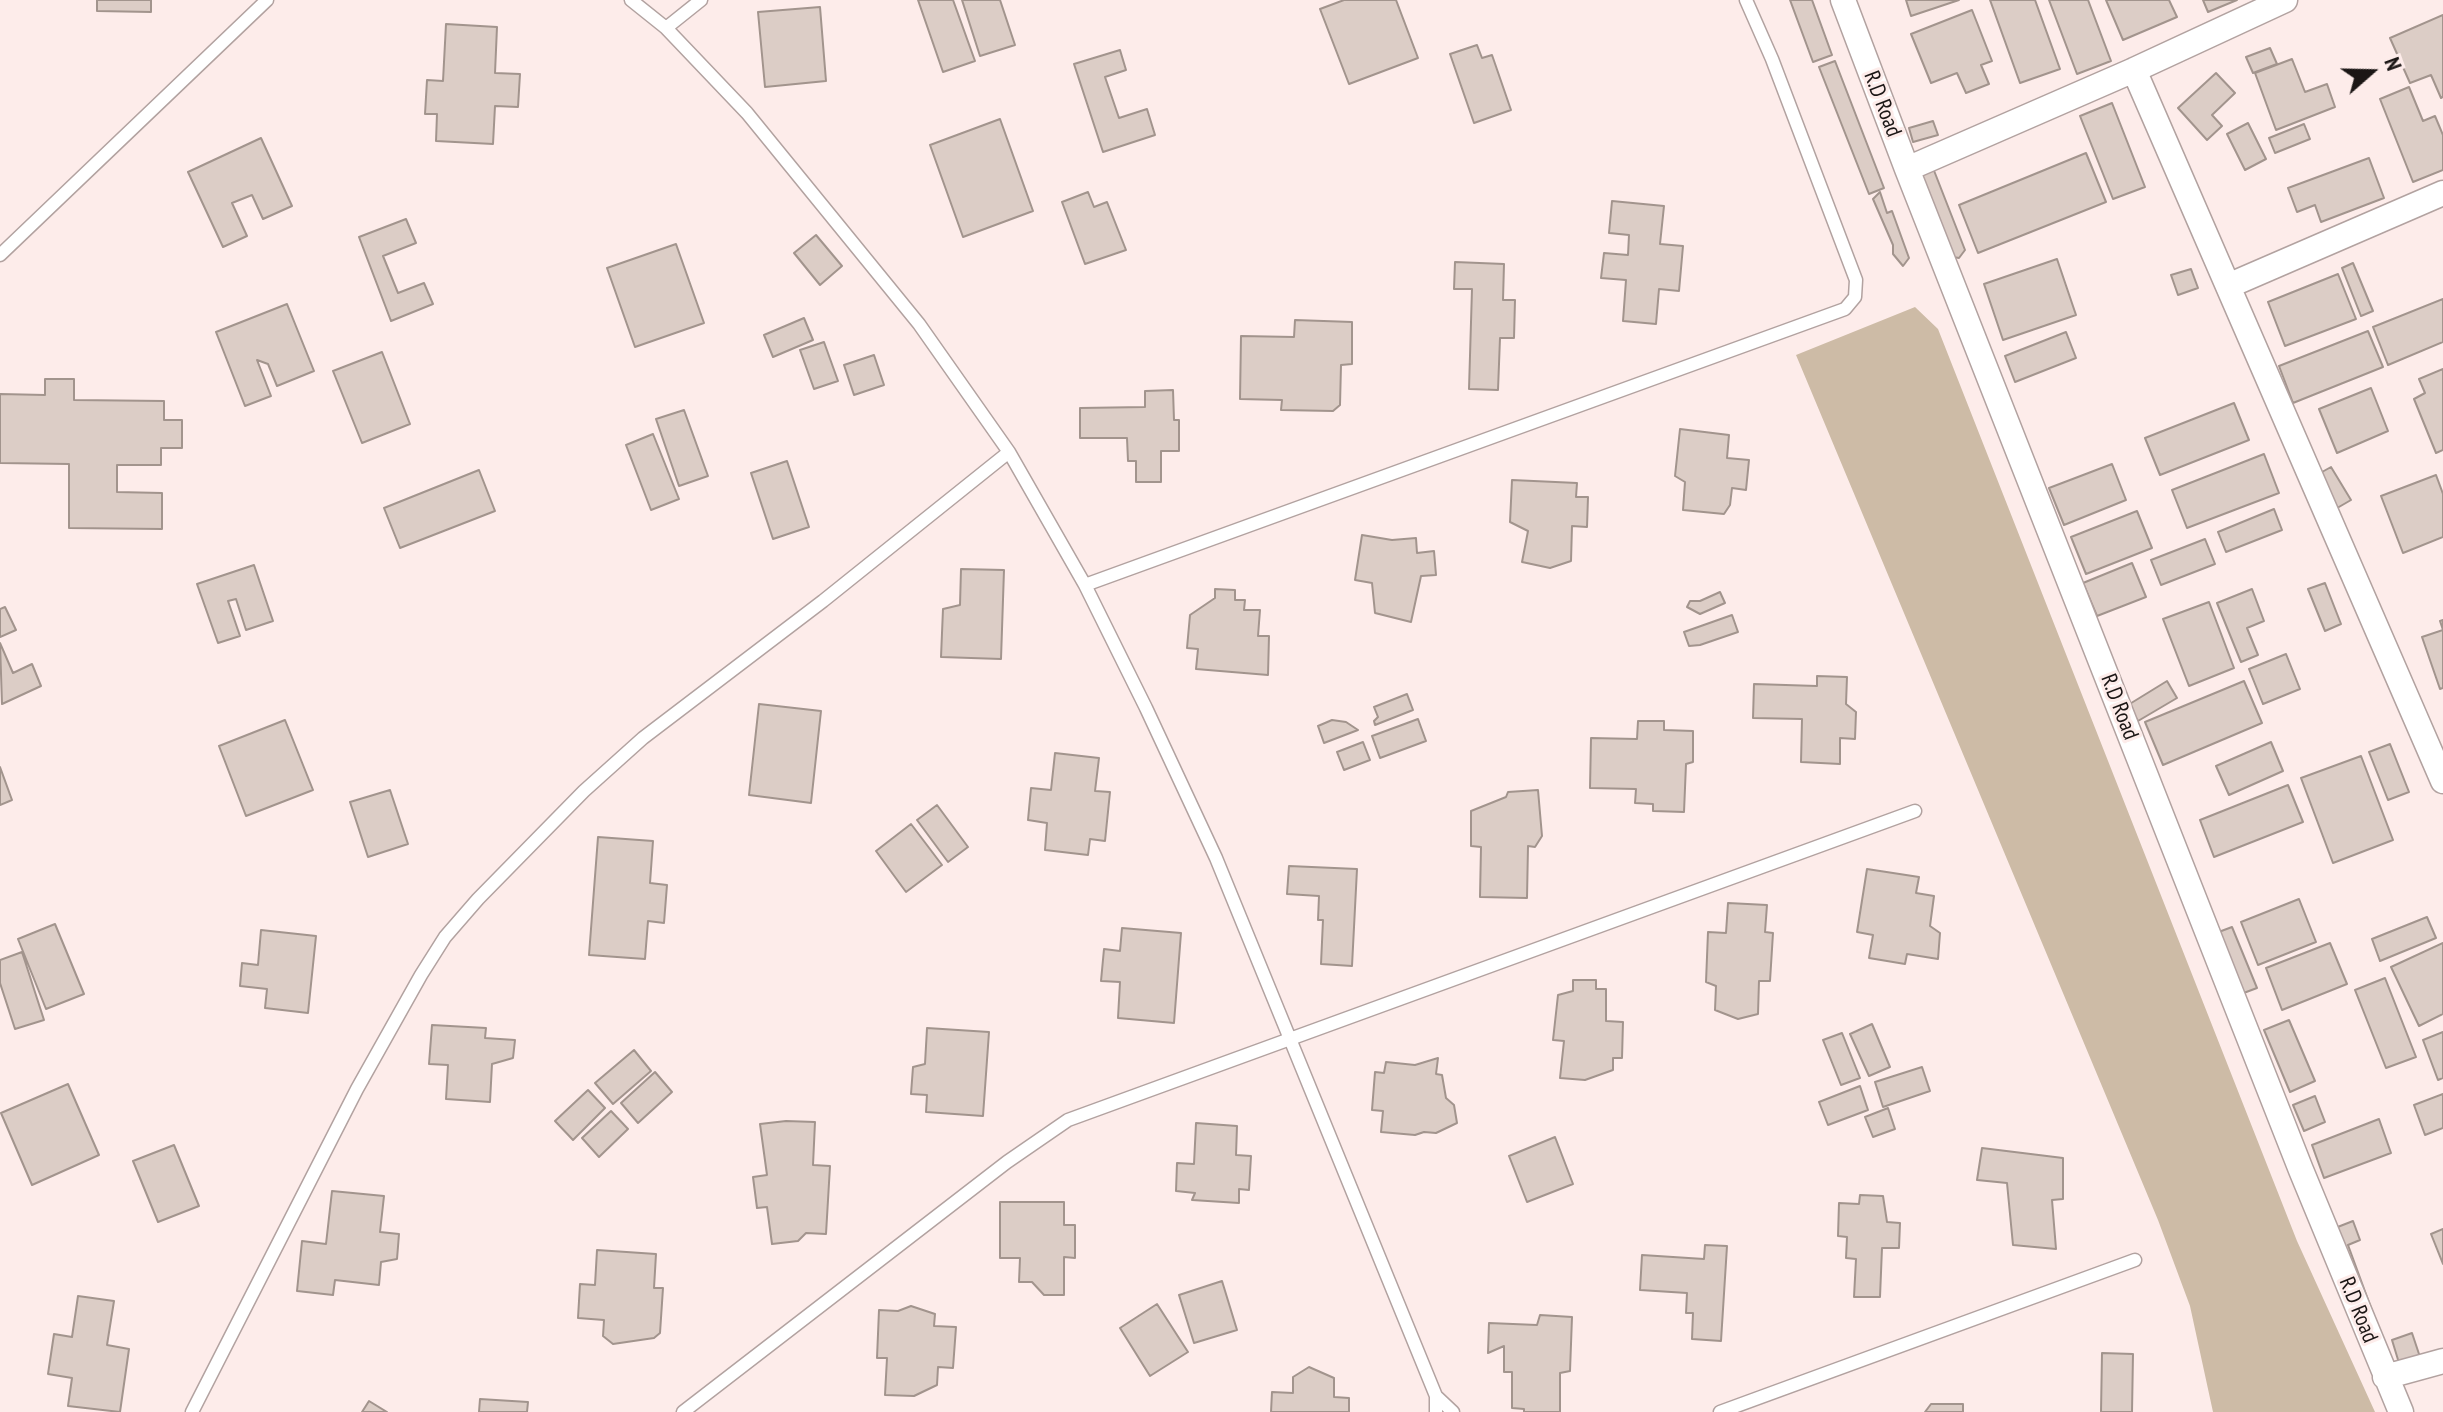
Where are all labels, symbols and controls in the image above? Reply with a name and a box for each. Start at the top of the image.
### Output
north arrow [2331,32,2411,112]
text: N [2378,53,2409,74]
street label: R.D Road [1857,67,1907,141]
street label: R.D Road [2094,670,2144,744]
street label: R.D Road [2333,1273,2383,1347]

